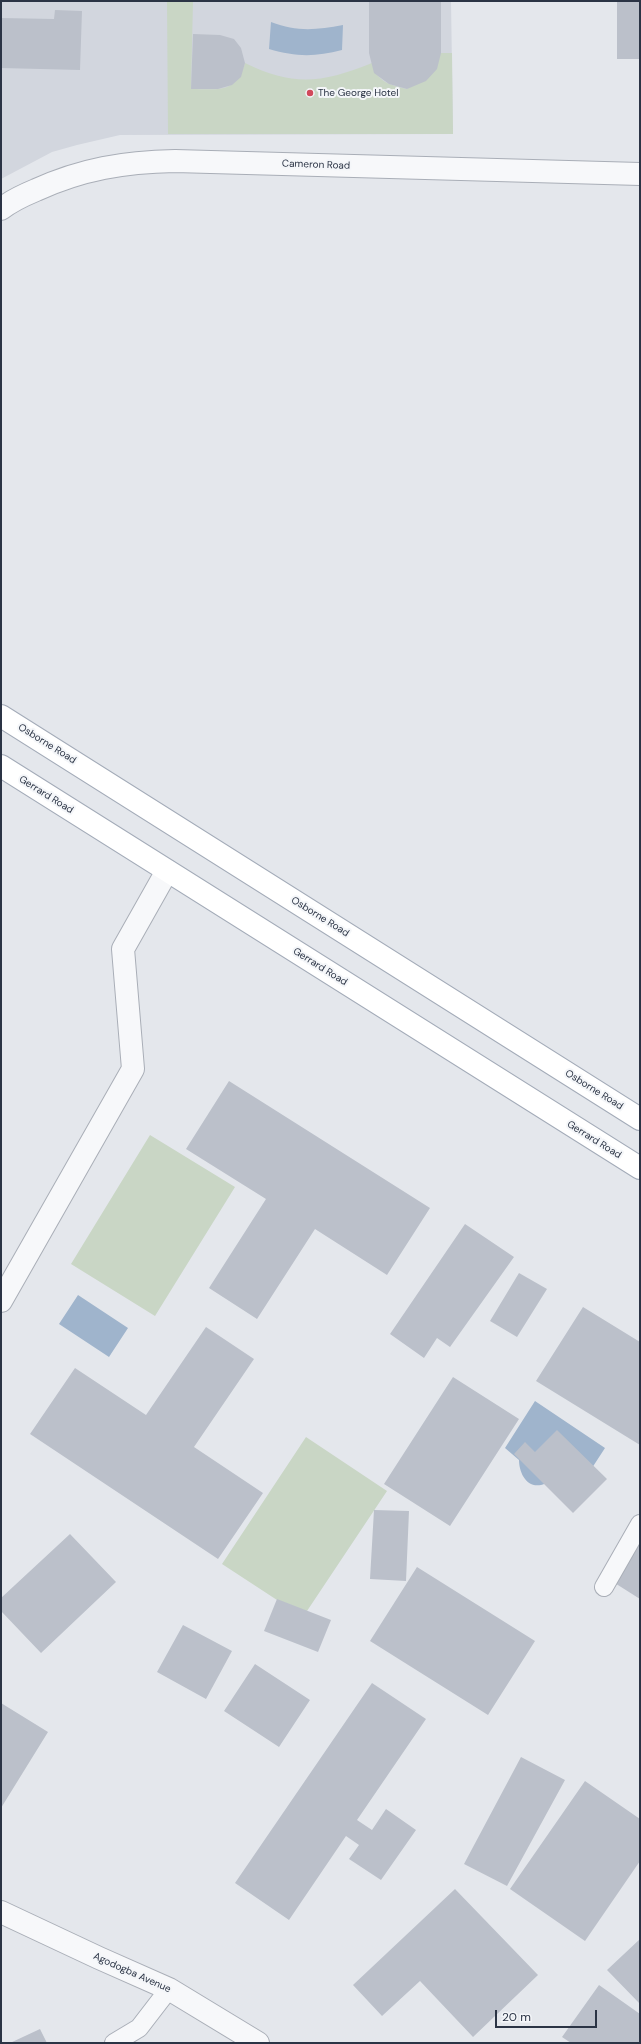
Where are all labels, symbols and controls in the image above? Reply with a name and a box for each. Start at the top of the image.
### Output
place label: The George Hotel [318,87,398,99]
marker: The George Hotel [305,88,315,98]
street label: Cameron Road [282,158,350,172]
street label: Osborne Road [16,721,78,767]
street label: Gerrard Road [17,774,75,816]
street label: Osborne Road [289,894,351,940]
street label: Gerrard Road [291,946,349,988]
street label: Osborne Road [563,1067,625,1113]
street label: Gerrard Road [565,1119,623,1161]
street label: Agodogba Avenue [91,1950,173,1996]
scale bar [497,2002,599,2028]
text: 20 m [502,2009,531,2025]

